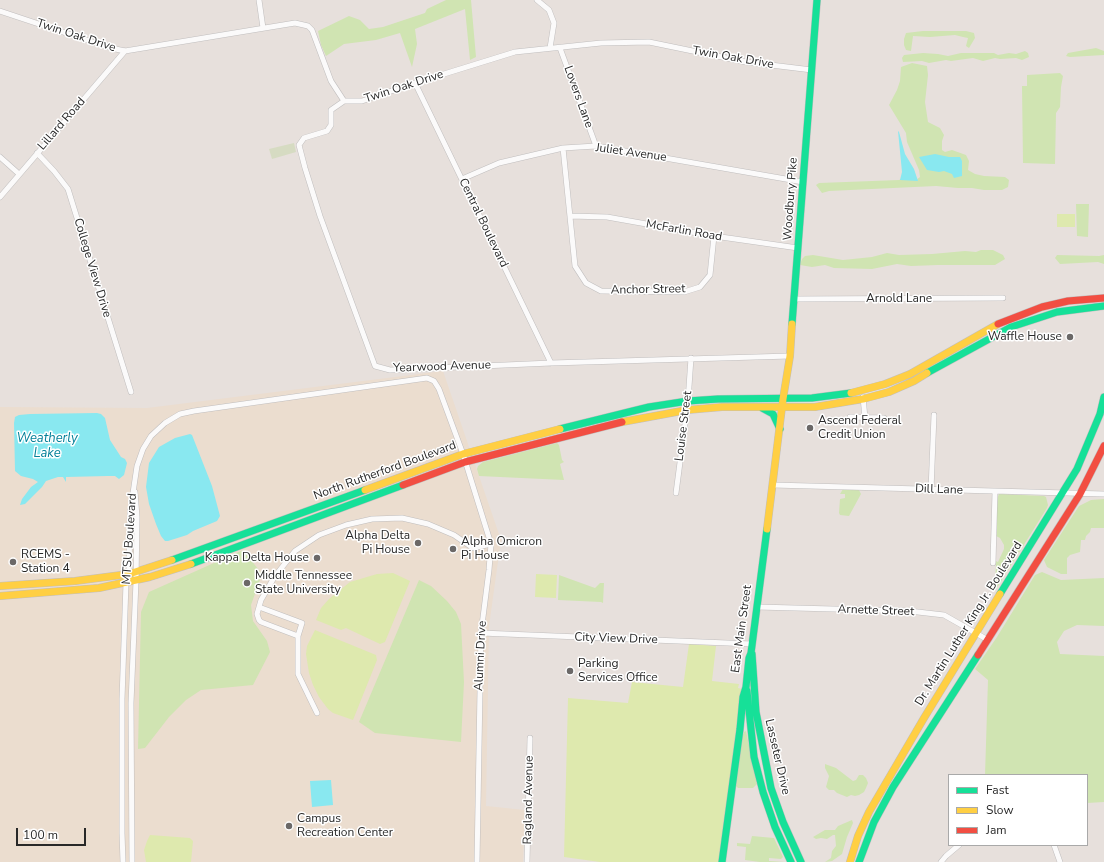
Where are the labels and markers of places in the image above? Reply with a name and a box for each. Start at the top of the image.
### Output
place label: Waffle House [988,330,1062,344]
marker: Waffle House [1065,332,1075,342]
place label: Ascend Federal Credit Union [818,414,901,442]
marker: Ascend Federal Credit Union [805,423,815,433]
place label: Alpha Delta Pi House [345,529,410,557]
place label: Alpha Omicron Pi House [461,535,542,563]
marker: Alpha Delta Pi House [413,538,423,548]
marker: Alpha Omicron Pi House [448,544,458,554]
place label: RCEMS - Station 4 [21,548,70,576]
place label: Kappa Delta House [205,551,309,565]
marker: Kappa Delta House [312,553,322,563]
marker: RCEMS - Station 4 [8,557,18,567]
place label: Middle Tennessee State University [255,569,352,597]
marker: Middle Tennessee State University [242,578,252,588]
place label: Parking Services Office [578,657,658,685]
marker: Parking Services Office [565,666,575,676]
place label: Campus Recreation Center [297,812,393,840]
marker: Campus Recreation Center [284,821,294,831]

